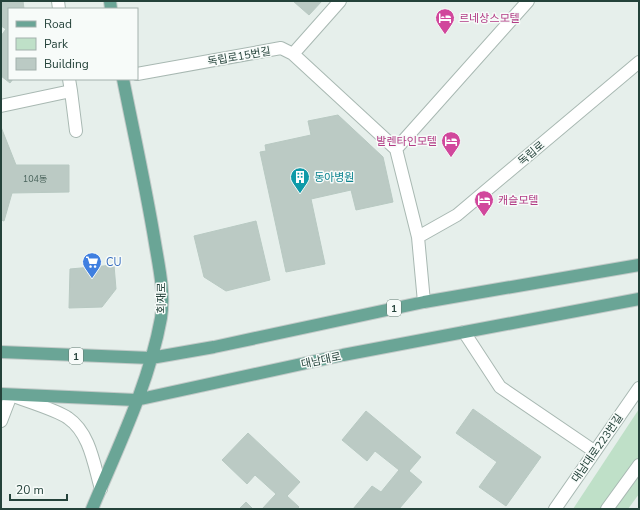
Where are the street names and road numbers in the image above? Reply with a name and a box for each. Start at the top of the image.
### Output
street label: 독립로15번길 [206,44,272,69]
street label: 독립로 [515,138,548,169]
street label: 회재로 [154,283,169,313]
road number: 1 [387,300,401,316]
road number: 1 [69,348,83,364]
street label: 대남대로 [300,349,342,372]
street label: 대남대로223번길 [568,411,627,486]

